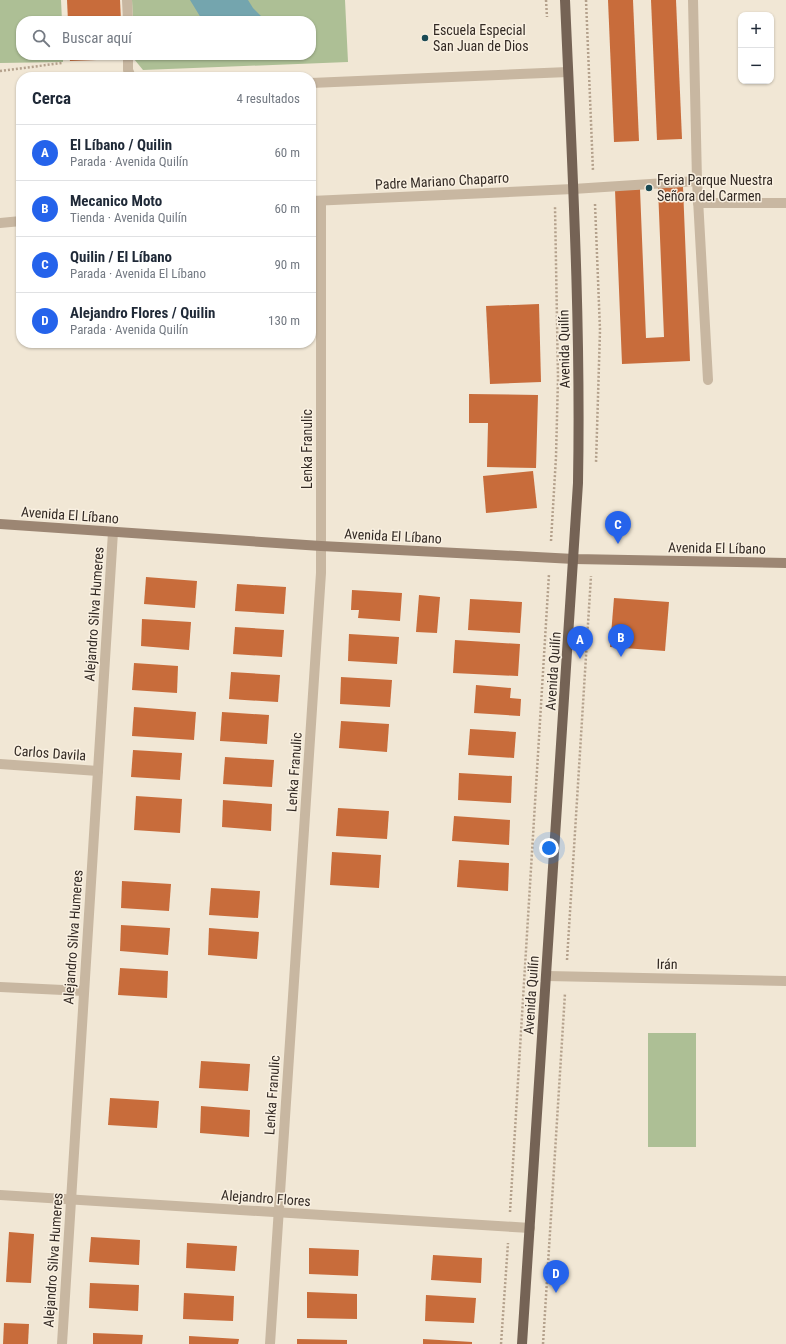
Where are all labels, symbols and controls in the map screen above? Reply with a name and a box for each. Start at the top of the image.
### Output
map controls [738,12,774,84]
button: + [738,12,774,48]
search box [16,16,316,60]
place label: Escuela Especial San Juan de Dios [433,22,529,54]
icon: search [30,27,52,49]
text: Buscar aquí [62,29,132,47]
marker: Escuela Especial San Juan de Dios [420,33,430,43]
button: − [738,48,774,84]
text: Cerca [32,88,71,108]
text: 4 resultados [236,91,300,106]
text: El Líbano / Quilin [70,136,172,154]
text: A [41,145,49,160]
text: 60 m [274,145,300,160]
text: Parada · Avenida Quilín [70,154,188,169]
street label: Padre Mariano Chaparro [375,169,509,193]
place label: Feria Parque Nuestra Señora del Carmen [657,172,773,204]
marker: Feria Parque Nuestra Señora del Carmen [644,183,654,193]
text: Mecanico Moto [70,192,162,210]
text: B [41,201,49,216]
text: 60 m [274,201,300,216]
text: Tienda · Avenida Quilín [70,210,187,225]
text: Quilin / El Líbano [70,248,172,266]
text: C [41,257,49,272]
text: 90 m [274,257,300,272]
text: Parada · Avenida El Líbano [70,266,206,281]
text: Alejandro Flores / Quilin [70,304,215,322]
street label: Avenida Quilín [555,309,573,389]
text: D [41,313,49,328]
text: 130 m [268,313,300,328]
text: Parada · Avenida Quilín [70,322,188,337]
street label: Lenka Franulic [299,409,315,489]
street label: Avenida El Líbano [21,504,119,526]
pin: C [605,511,631,544]
street label: Avenida El Líbano [344,525,442,547]
street label: Avenida El Líbano [668,539,766,557]
street label: Alejandro Silva Humeres [81,546,107,682]
pin: B [608,624,634,657]
pin: A [567,626,593,659]
street label: Avenida Quilín [542,631,564,711]
street label: Lenka Franulic [283,732,305,812]
street label: Carlos Davila [13,742,87,764]
your location [539,838,559,858]
street label: Alejandro Silva Humeres [60,869,86,1005]
street label: Avenida Quilín [520,955,542,1035]
street label: Irán [656,956,678,972]
street label: Lenka Franulic [261,1055,283,1135]
street label: Alejandro Flores [221,1187,311,1209]
street label: Alejandro Silva Humeres [40,1192,66,1328]
pin: D [543,1260,569,1293]

